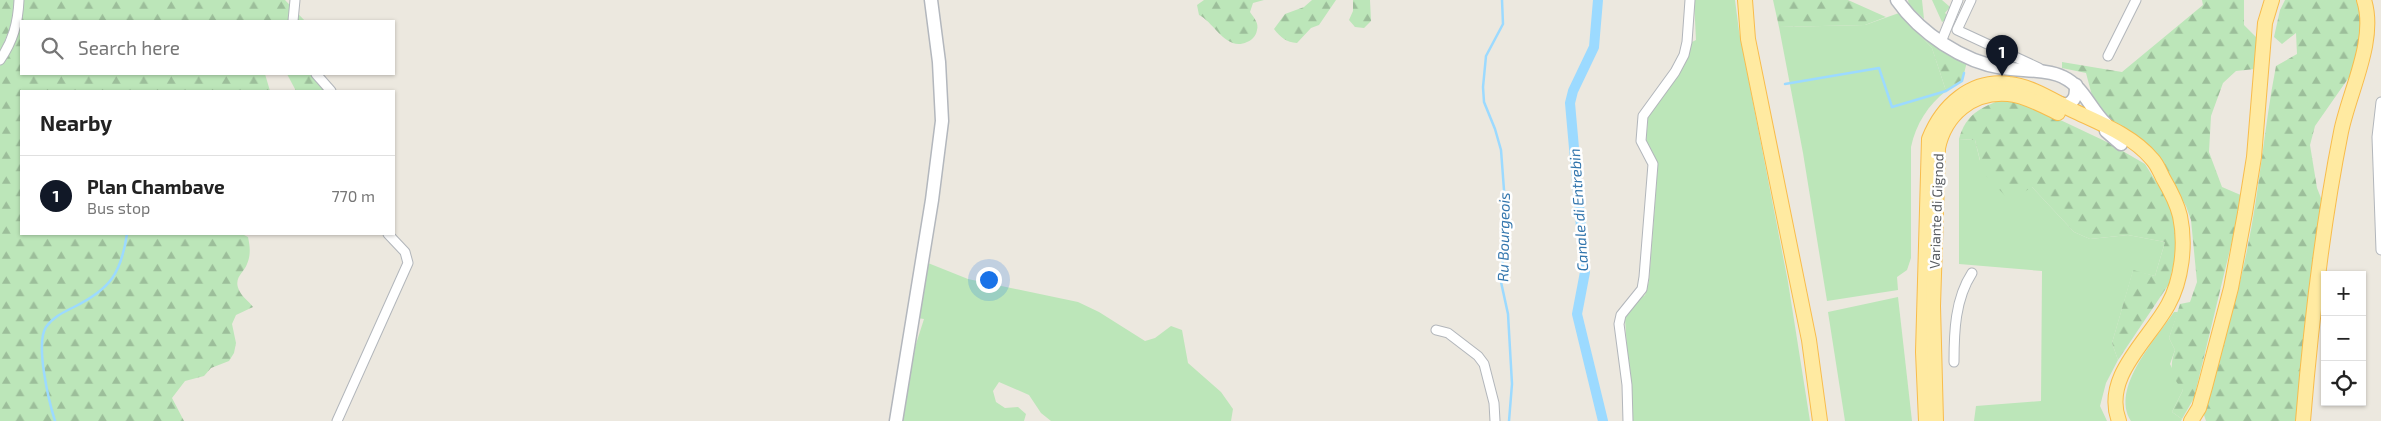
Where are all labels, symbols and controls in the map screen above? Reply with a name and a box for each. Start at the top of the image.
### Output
search box [20,20,395,75]
icon: search [38,34,66,62]
pin: 1 [1986,35,2018,76]
text: Search here [78,36,180,59]
text: Nearby [40,110,112,135]
water label: Canale di Entrebin [1565,148,1591,272]
street label: Variante di Gignod [1925,153,1947,269]
text: Plan Chambave [87,175,225,198]
text: 1 [53,186,59,205]
text: 770 m [331,186,375,205]
water label: Ru Bourgeois [1493,192,1513,282]
text: Bus stop [87,198,150,217]
your location [976,267,1002,293]
map controls [2321,271,2366,406]
button: + [2321,271,2366,316]
button: − [2321,316,2366,361]
button: locate [2321,361,2366,406]

